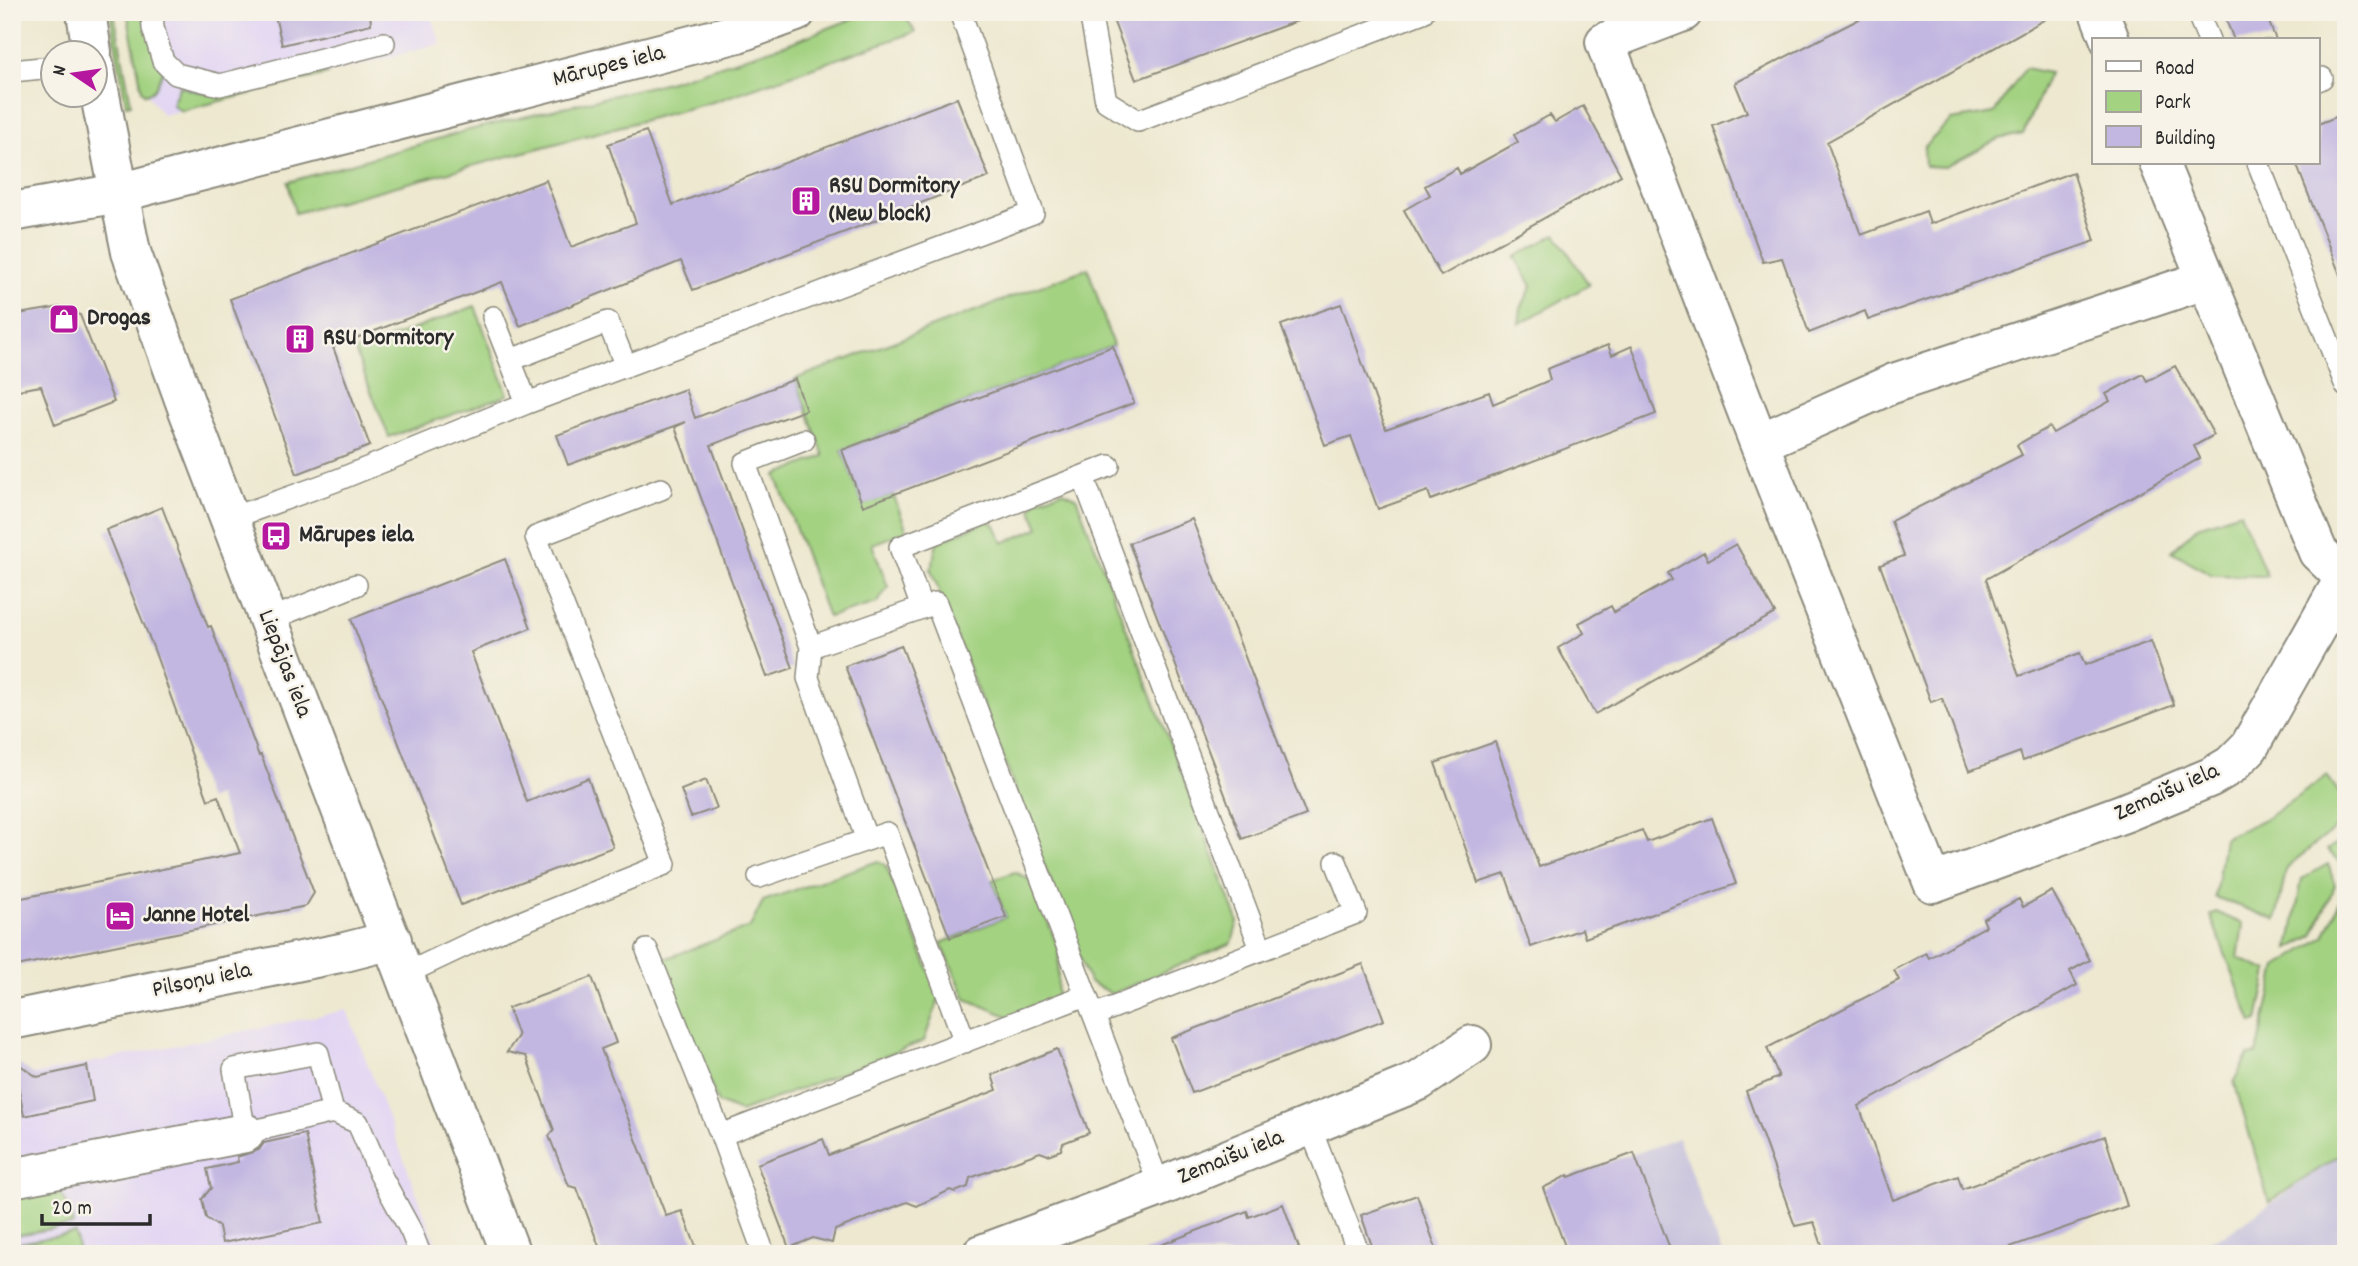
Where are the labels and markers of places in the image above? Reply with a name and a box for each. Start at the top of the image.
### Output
place label: RSU Dormitory (New block) [829,170,961,232]
building icon: RSU Dormitory (New block) [789,184,823,218]
shop icon: Drogas [47,302,81,336]
place label: Drogas [87,302,151,336]
building icon: RSU Dormitory [283,322,317,356]
place label: RSU Dormitory [323,322,455,356]
bus stop icon: Mārupes iela [259,519,293,553]
place label: Mārupes iela [299,519,414,553]
hotel icon: Janne Hotel [103,899,137,933]
place label: Janne Hotel [143,899,250,933]

